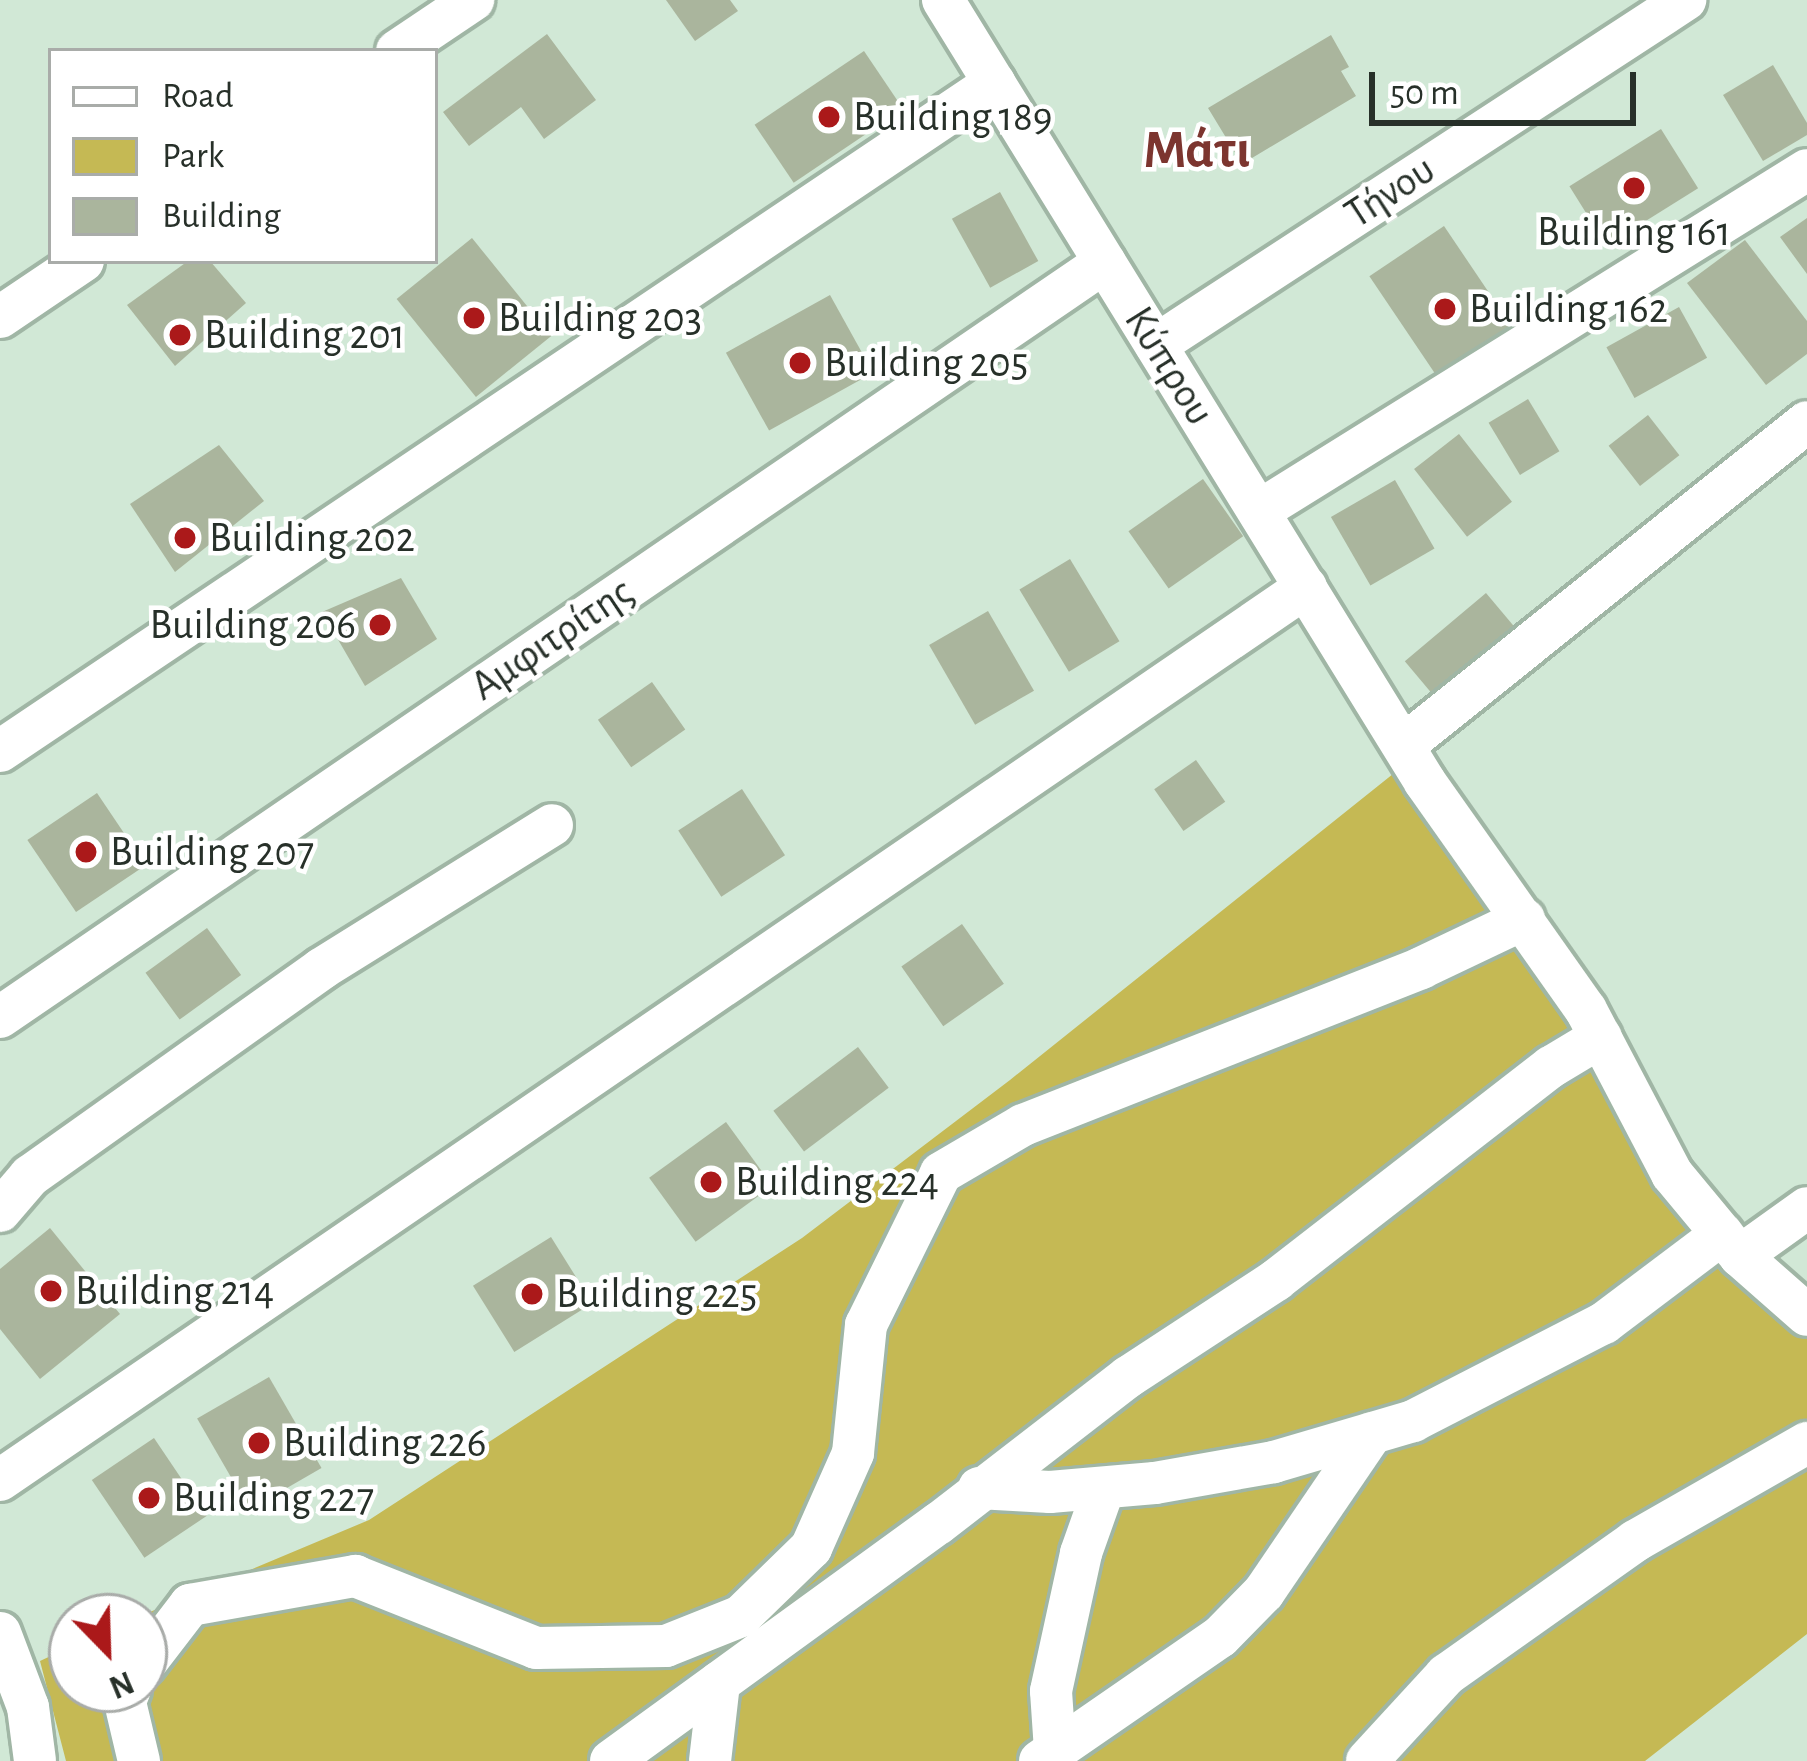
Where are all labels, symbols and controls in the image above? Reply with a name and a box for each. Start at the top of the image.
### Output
legend [48,48,438,264]
scale bar [1375,48,1642,122]
text: 50 m [1390,75,1459,111]
text: Road [162,78,234,114]
place label: Building 189 [853,92,1053,142]
marker: Building 189 [816,104,842,130]
district label: Μάτι [1143,119,1251,183]
text: Park [162,138,224,174]
street label: Τήνου [1336,145,1444,239]
marker: Building 161 [1621,175,1647,201]
text: Building [162,198,281,234]
place label: Building 161 [1537,207,1731,257]
place label: Building 162 [1469,284,1668,334]
place label: Building 203 [498,293,702,343]
marker: Building 162 [1432,296,1458,322]
street label: Κύπρου [1113,298,1225,434]
marker: Building 203 [461,305,487,331]
place label: Building 201 [204,310,405,360]
marker: Building 201 [167,322,193,348]
place label: Building 205 [824,338,1028,388]
marker: Building 205 [787,350,813,376]
place label: Building 202 [209,513,415,563]
marker: Building 202 [172,525,198,551]
street label: Αμφιτρίτης [461,567,643,711]
place label: Building 206 [149,600,356,650]
marker: Building 206 [367,612,393,638]
place label: Building 207 [110,827,314,877]
marker: Building 207 [73,839,99,865]
place label: Building 224 [735,1157,939,1207]
marker: Building 224 [698,1169,724,1195]
place label: Building 214 [75,1266,274,1316]
place label: Building 225 [556,1269,757,1319]
marker: Building 214 [38,1278,64,1304]
marker: Building 225 [519,1281,545,1307]
place label: Building 226 [283,1418,486,1468]
marker: Building 226 [246,1430,272,1456]
place label: Building 227 [173,1473,374,1523]
marker: Building 227 [136,1485,162,1511]
north arrow [48,1593,168,1713]
text: N [104,1664,138,1704]

